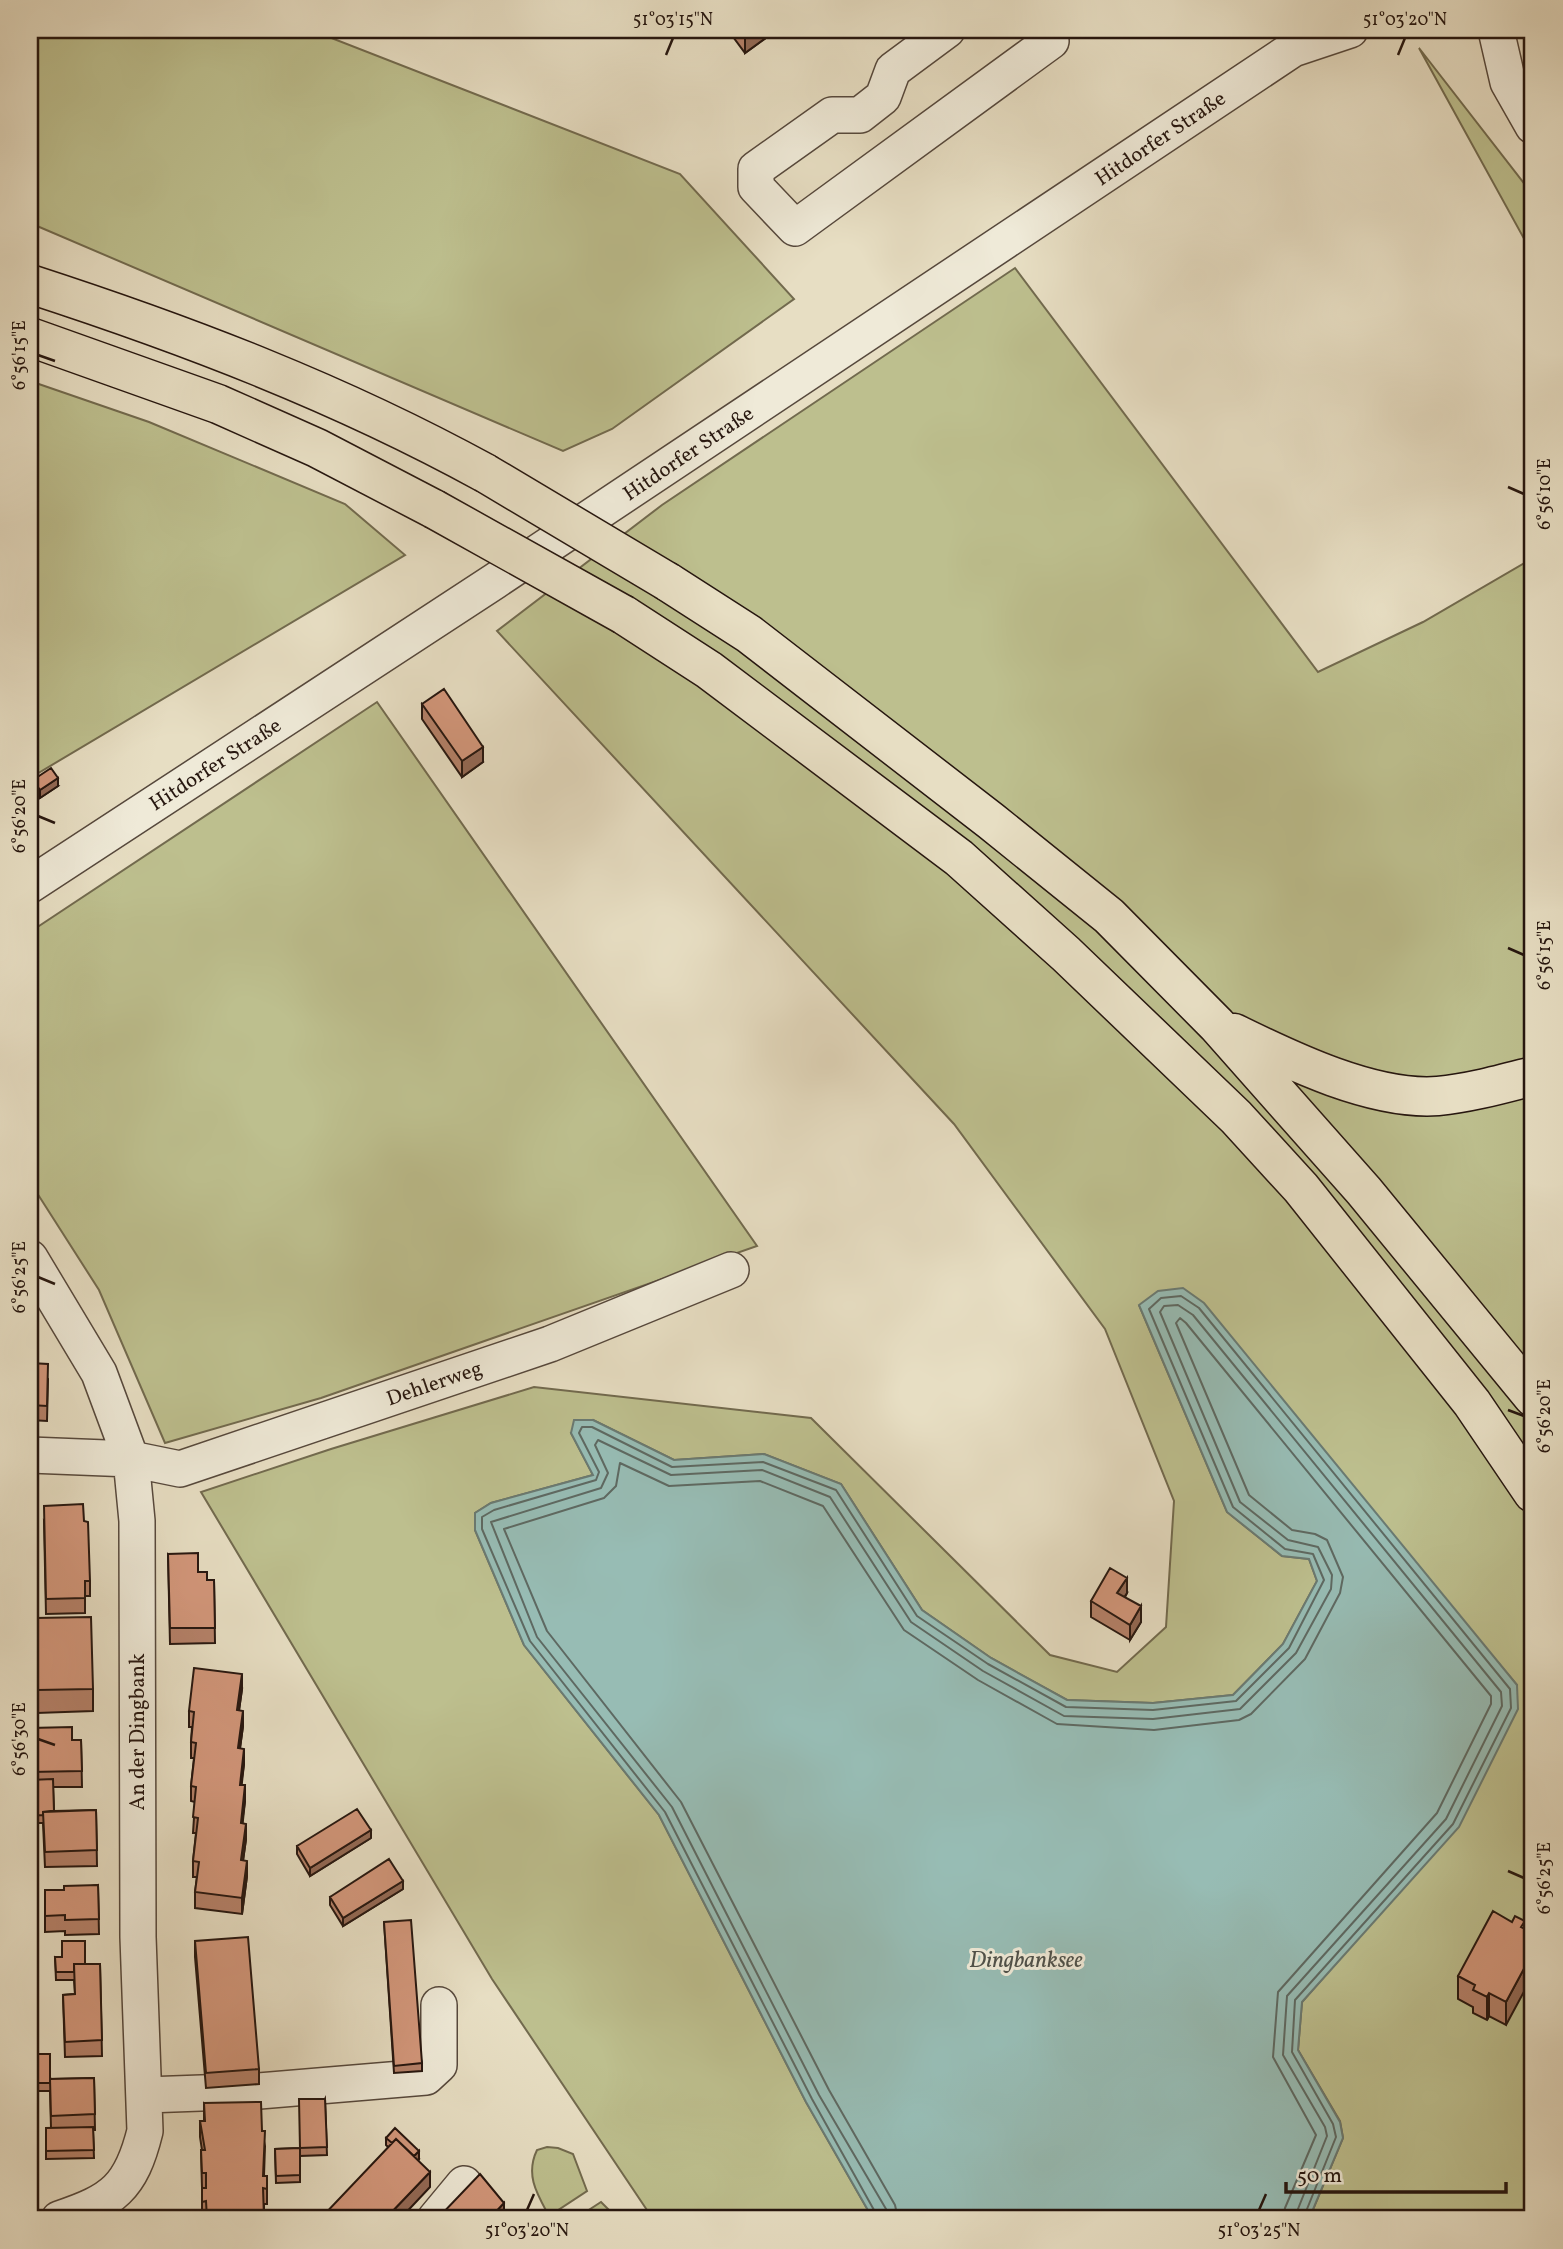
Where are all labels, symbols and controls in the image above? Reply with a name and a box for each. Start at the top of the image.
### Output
text: 51°03'15"N [633,8,713,33]
text: 51°03'20"N [1363,8,1447,33]
street label: Hitdorfer Straße [1090,85,1232,194]
text: 6°56'15"E [8,320,33,390]
street label: Hitdorfer Straße [618,400,760,509]
text: 6°56'10"E [1533,458,1558,530]
street label: Hitdorfer Straße [144,712,287,819]
text: 6°56'20"E [8,779,33,853]
text: 6°56'15"E [1533,920,1558,990]
text: 6°56'25"E [8,1241,33,1313]
street label: Dehlerweg [383,1355,486,1414]
text: 6°56'20"E [1533,1379,1558,1453]
street label: An der Dingbank [124,1653,153,1811]
text: 6°56'30"E [8,1702,33,1776]
text: 6°56'25"E [1533,1842,1558,1914]
water label: Dingbanksee [969,1945,1083,1977]
scale bar [1286,2151,1507,2195]
text: 50 m [1297,2162,1342,2191]
text: 51°03'20"N [485,2219,569,2244]
text: 51°03'25"N [1218,2219,1300,2244]

